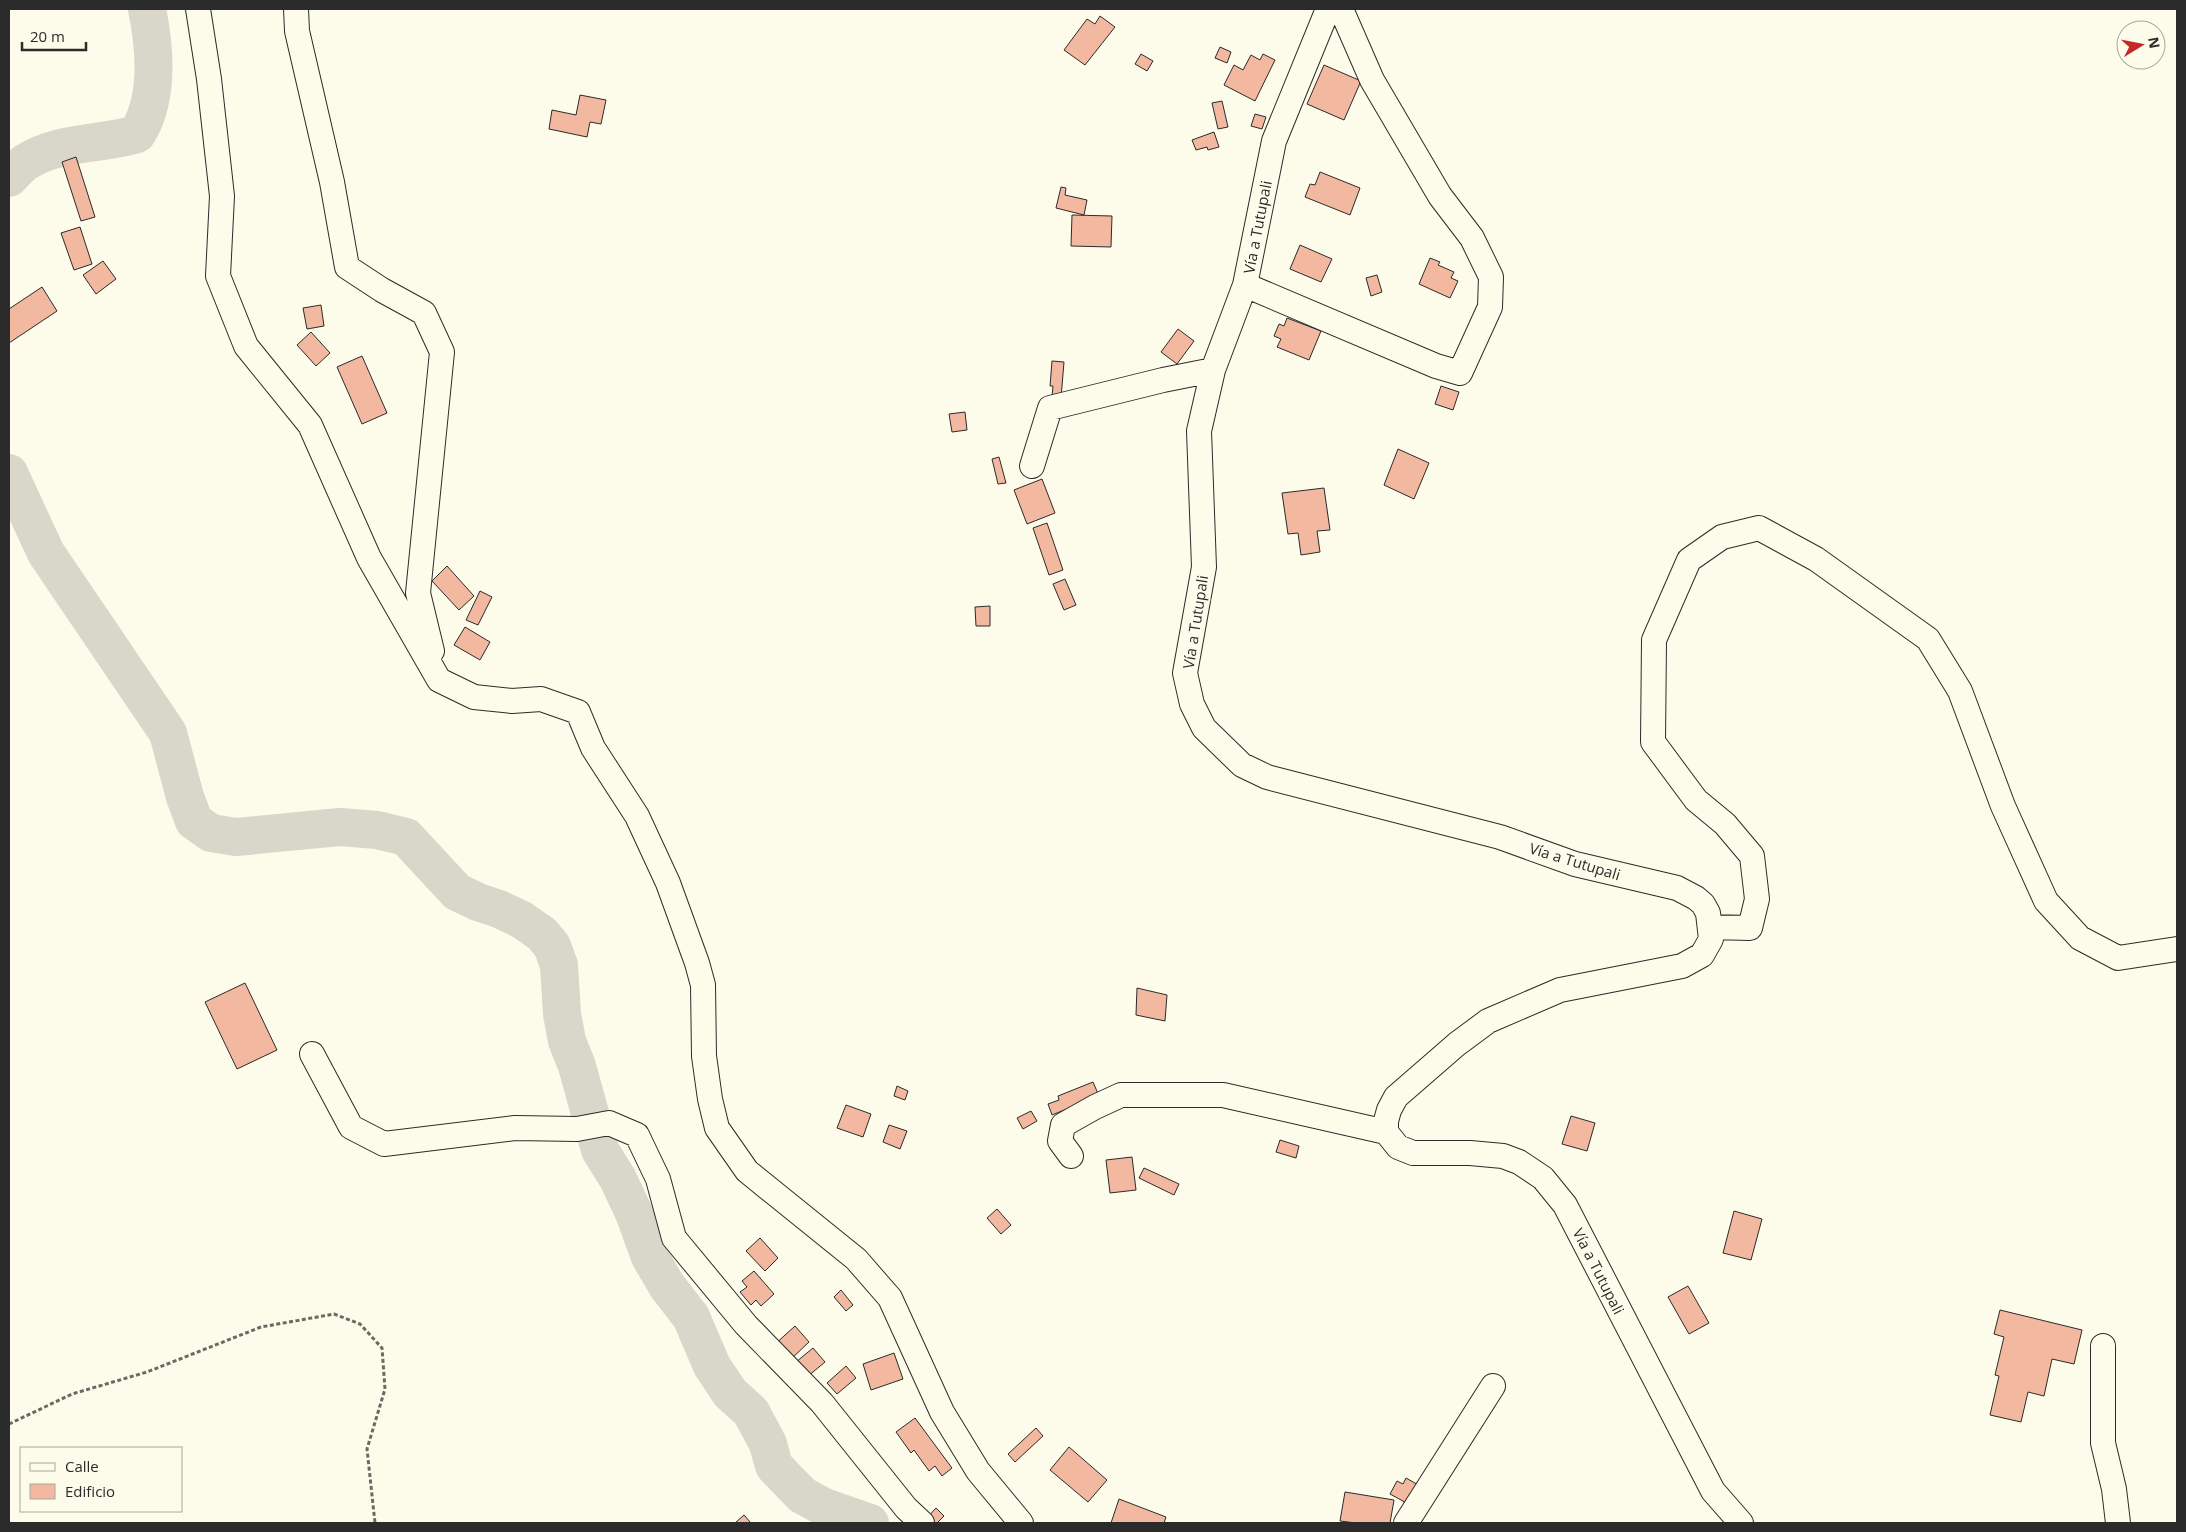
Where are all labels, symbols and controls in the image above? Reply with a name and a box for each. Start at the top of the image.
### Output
scale bar [22,20,86,52]
north arrow [2116,20,2166,70]
text: 20 m [30,26,65,46]
text: N [2144,35,2165,50]
street label: Vía a Tutupali [1238,179,1276,275]
street label: Vía a Tutupali [1178,574,1212,670]
street label: Vía a Tutupali [1527,838,1623,884]
street label: Vía a Tutupali [1569,1224,1629,1318]
legend [20,1447,182,1512]
text: Calle [65,1456,99,1476]
text: Edificio [65,1481,115,1501]

